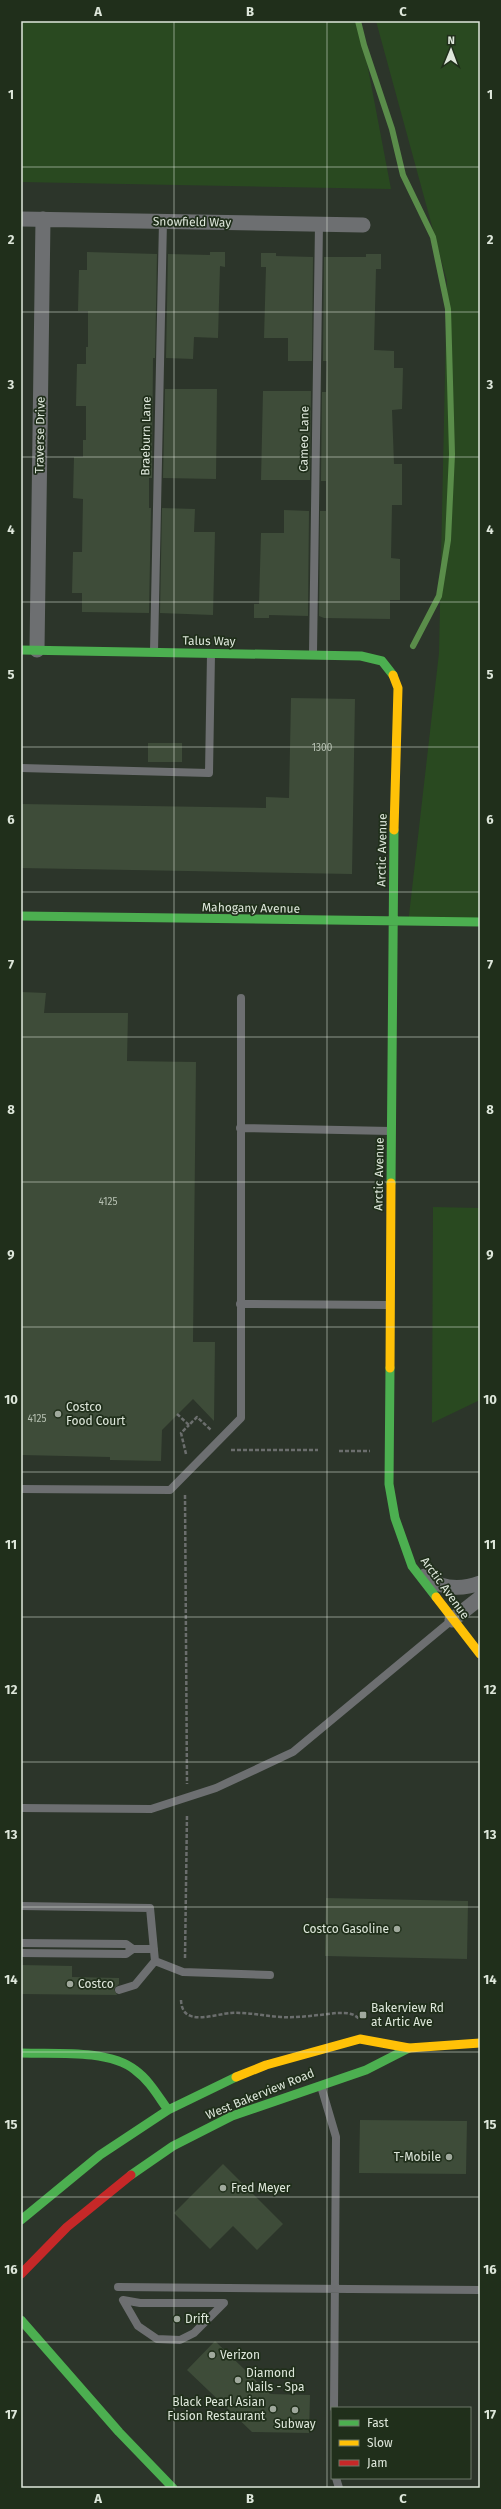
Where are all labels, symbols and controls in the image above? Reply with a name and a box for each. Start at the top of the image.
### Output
text: A [93,4,102,19]
text: B [246,4,254,19]
text: C [399,4,407,19]
north arrow [431,30,471,70]
text: N [447,34,455,47]
text: 1 [8,87,14,102]
text: 1 [487,87,493,102]
street label: Snowfield Way [153,214,231,230]
text: 2 [8,232,15,247]
text: 2 [487,232,494,247]
text: 3 [7,377,15,392]
text: 3 [486,377,494,392]
street label: Braeburn Lane [138,396,154,476]
street label: Traverse Drive [32,397,48,473]
street label: Cameo Lane [296,406,312,472]
text: 4 [7,522,15,537]
text: 4 [486,522,494,537]
street label: Talus Way [182,634,236,648]
text: 5 [8,667,15,682]
text: 5 [487,667,494,682]
house number: 1300 [312,742,333,754]
text: 6 [7,812,15,827]
text: 6 [486,812,494,827]
street label: Arctic Avenue [374,813,390,887]
street label: Mahogany Avenue [202,900,300,916]
text: 7 [8,957,14,972]
text: 7 [487,957,493,972]
text: 8 [7,1102,15,1117]
text: 8 [486,1102,494,1117]
street label: Arctic Avenue [371,1137,387,1211]
house number: 4125 [98,1196,118,1208]
text: 9 [7,1247,15,1262]
text: 9 [486,1247,494,1262]
text: 10 [4,1392,18,1407]
text: 10 [483,1392,497,1407]
place label: Costco Food Court [66,1400,126,1428]
marker: Costco Food Court [53,1409,63,1419]
house number: 4125 [27,1413,47,1425]
text: 11 [5,1537,17,1552]
text: 11 [484,1537,496,1552]
street label: Arctic Avenue [418,1554,472,1622]
text: 12 [5,1682,18,1697]
text: 12 [484,1682,497,1697]
text: 13 [5,1827,18,1842]
text: 13 [484,1827,497,1842]
place label: Costco Gasoline [303,1922,389,1936]
marker: Costco Gasoline [392,1924,402,1934]
text: 14 [4,1972,18,1987]
text: 14 [483,1972,497,1987]
place label: Costco [78,1977,114,1991]
marker: Costco [65,1979,75,1989]
place label: Bakerview Rd at Artic Ave [371,2001,444,2029]
marker: Bakerview Rd at Artic Ave [358,2010,368,2020]
street label: West Bakerview Road [204,2066,316,2122]
text: 15 [4,2117,18,2132]
text: 15 [483,2117,497,2132]
place label: T-Mobile [394,2150,441,2164]
marker: T-Mobile [444,2152,454,2162]
place label: Fred Meyer [231,2181,291,2195]
marker: Fred Meyer [218,2183,228,2193]
text: 16 [4,2262,18,2277]
text: 16 [483,2262,497,2277]
place label: Drift [185,2312,210,2326]
marker: Drift [172,2314,182,2324]
place label: Verizon [220,2348,260,2362]
marker: Verizon [207,2350,217,2360]
place label: Diamond Nails - Spa [246,2366,305,2394]
marker: Diamond Nails - Spa [233,2375,243,2385]
place label: Black Pearl Asian Fusion Restaurant [167,2395,266,2423]
marker: Black Pearl Asian Fusion Restaurant [268,2404,278,2414]
marker: Subway [290,2405,300,2415]
text: 17 [5,2407,17,2422]
legend [331,2407,471,2479]
text: 17 [484,2407,496,2422]
text: Fast [367,2416,389,2430]
place label: Subway [274,2417,316,2431]
text: Slow [367,2436,393,2450]
text: Jam [367,2456,387,2470]
text: A [93,2491,102,2506]
text: B [246,2491,254,2506]
text: C [399,2491,407,2506]

